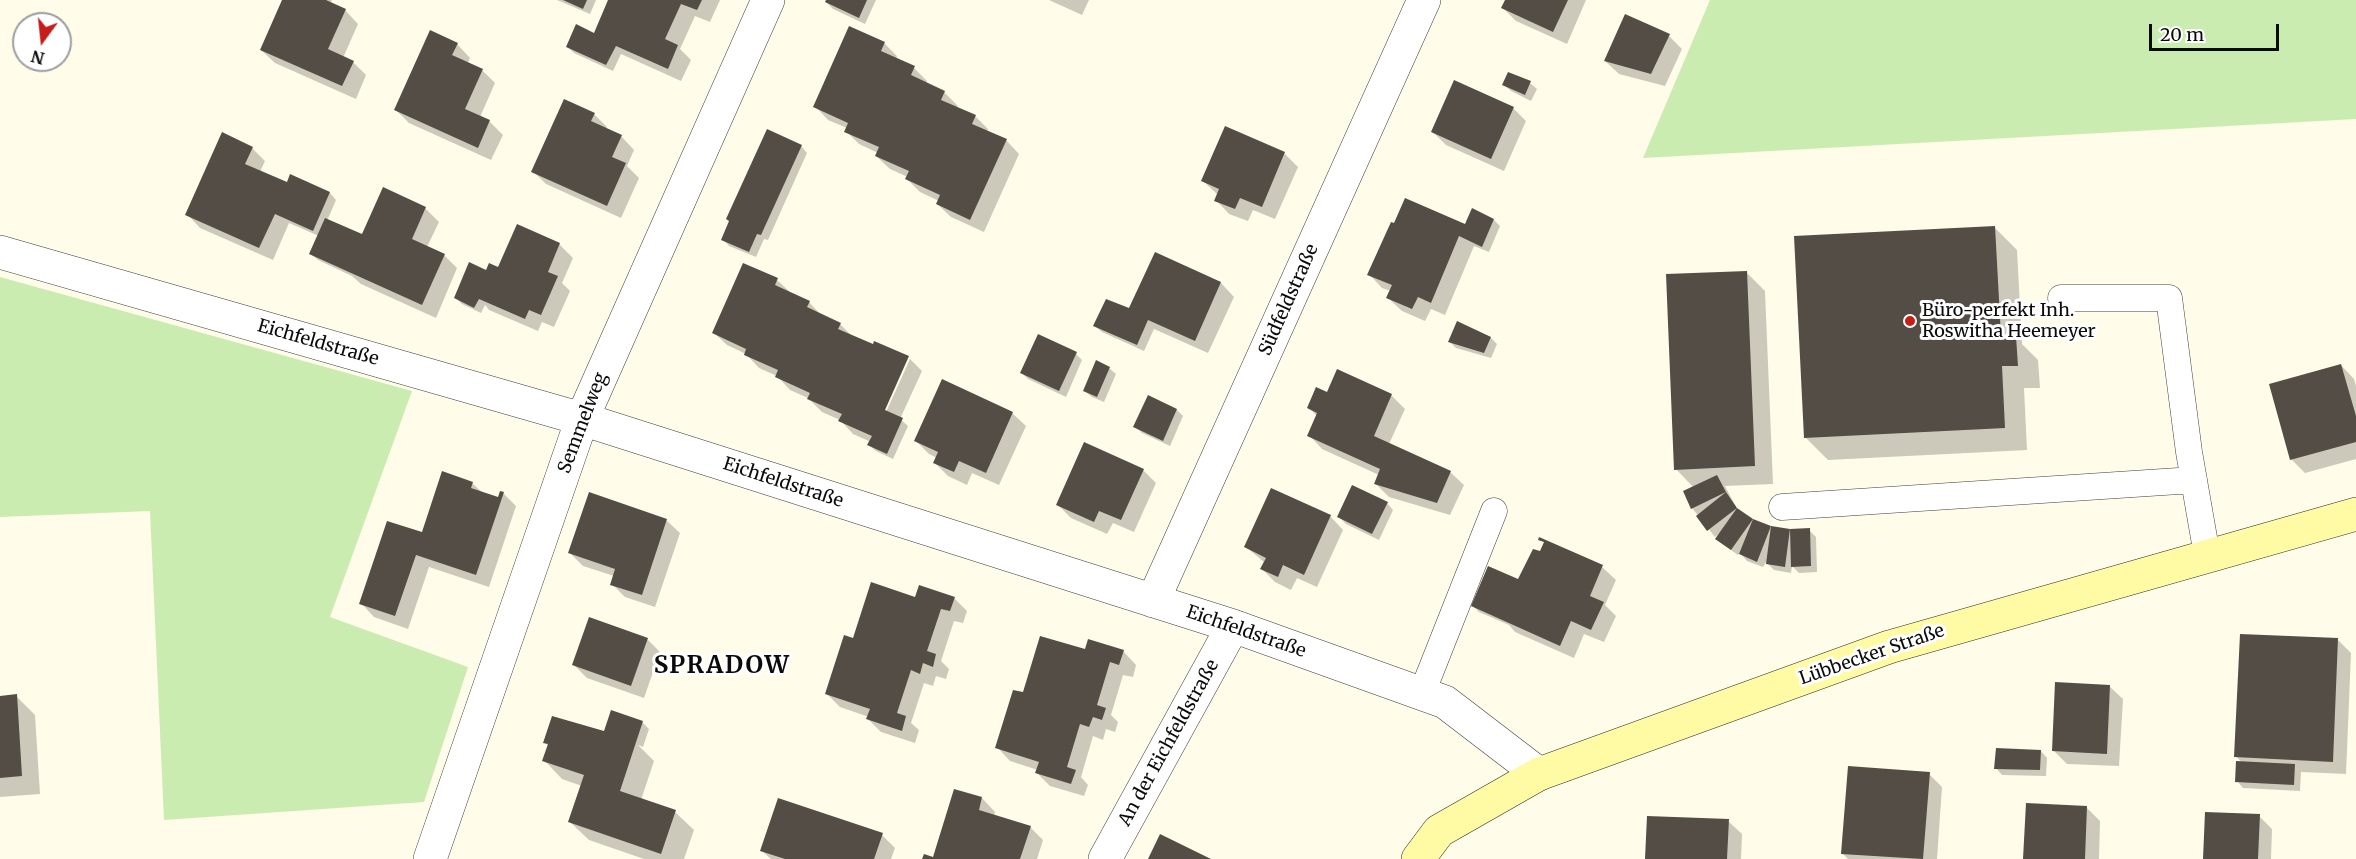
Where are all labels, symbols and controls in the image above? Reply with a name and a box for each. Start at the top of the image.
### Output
north arrow [12,12,72,72]
scale bar [2152,12,2282,50]
text: 20 m [2160,23,2204,46]
text: N [29,46,47,69]
street label: Südfeldstraße [1255,241,1323,359]
place label: Büro-perfekt Inh. Roswitha Heemeyer [1922,300,2096,342]
marker: Büro-perfekt Inh. Roswitha Heemeyer [1903,314,1917,328]
street label: Eichfeldstraße [255,315,381,371]
street label: Semmelweg [554,370,612,476]
street label: Eichfeldstraße [720,453,846,513]
street label: Eichfeldstraße [1183,601,1309,663]
street label: Lübbecker Straße [1797,620,1947,690]
district label: SPRADOW [654,652,790,680]
street label: An der Eichfeldstraße [1114,656,1224,830]

